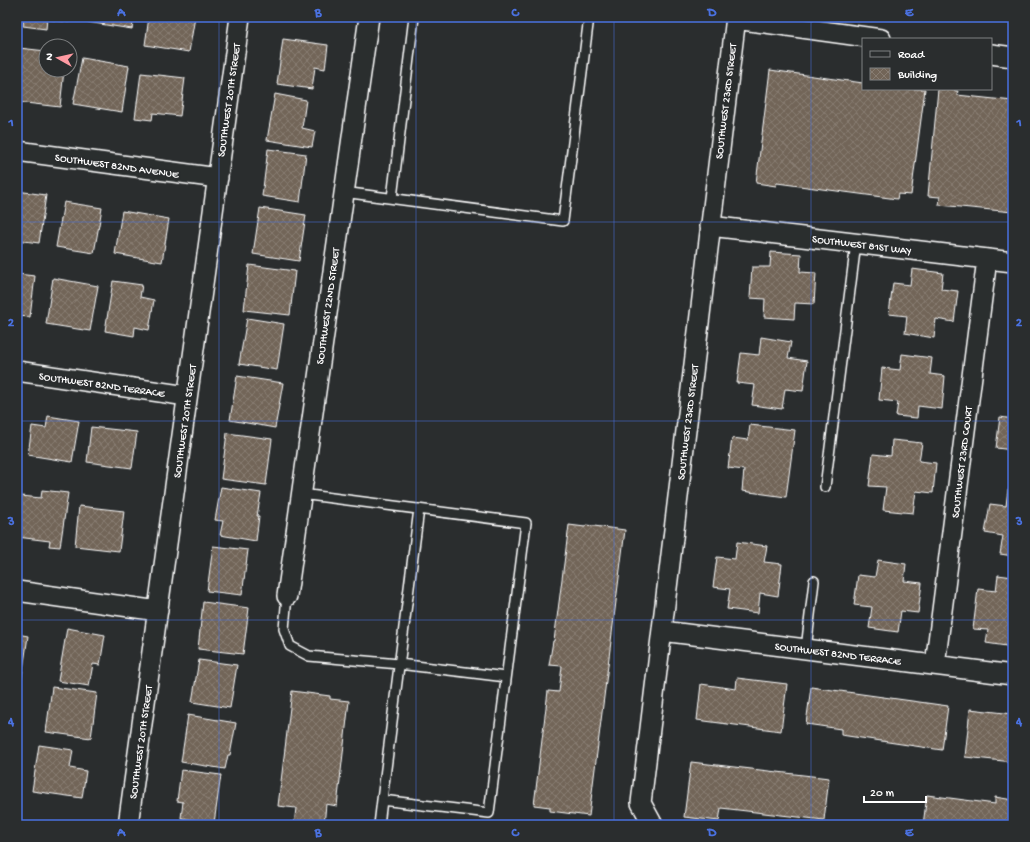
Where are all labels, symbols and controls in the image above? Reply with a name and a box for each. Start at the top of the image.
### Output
text: A [116,6,126,21]
text: B [314,6,323,21]
text: C [510,6,520,21]
text: D [707,6,717,21]
text: E [905,6,914,21]
north arrow [38,38,78,78]
legend [862,38,992,90]
street label: SOUTHWEST 20TH STREET [216,42,244,158]
street label: SOUTHWEST 23RD STREET [714,42,740,160]
text: Road [898,49,925,63]
text: N [44,52,57,61]
text: Building [897,69,937,83]
text: 1 [7,116,14,131]
text: 1 [1015,116,1022,131]
street label: SOUTHWEST 82ND AVENUE [54,152,181,182]
street label: SOUTHWEST 81ST WAY [811,234,912,258]
street label: SOUTHWEST 22ND STREET [315,247,343,365]
text: 2 [8,316,15,331]
text: 2 [1016,316,1023,331]
street label: SOUTHWEST 20TH STREET [172,363,200,479]
street label: SOUTHWEST 23RD STREET [676,363,702,481]
street label: SOUTHWEST 82ND TERRACE [38,371,167,401]
street label: SOUTHWEST 23RD COURT [950,405,976,519]
text: 3 [7,515,15,530]
text: 3 [1015,515,1023,530]
street label: SOUTHWEST 82ND TERRACE [774,641,903,669]
street label: SOUTHWEST 20TH STREET [128,684,156,800]
text: 4 [7,715,15,730]
text: 4 [1015,715,1023,730]
scale bar [864,778,926,804]
text: 20 m [870,787,895,801]
text: A [116,826,126,841]
text: B [314,826,323,841]
text: C [510,826,520,841]
text: D [707,826,717,841]
text: E [905,826,914,841]

